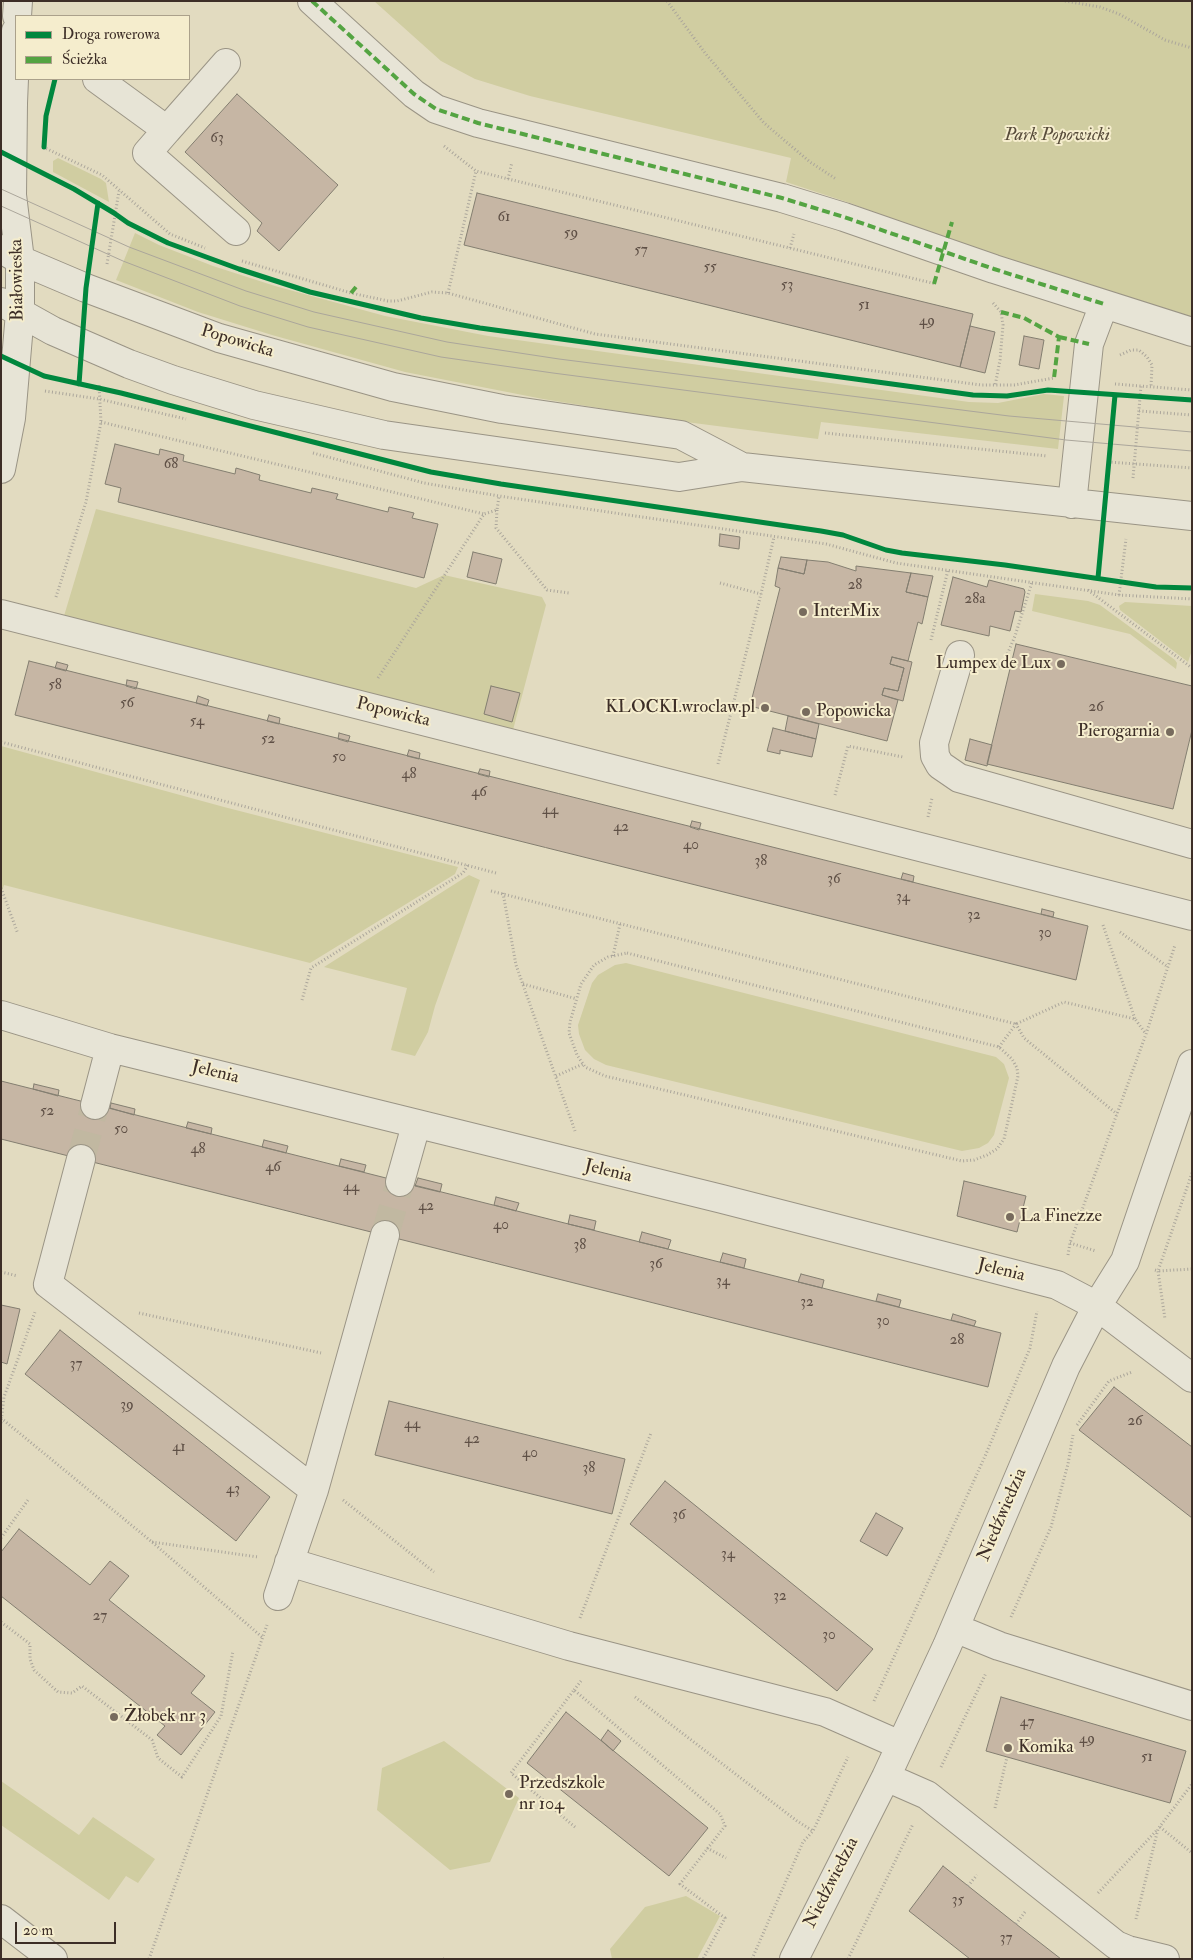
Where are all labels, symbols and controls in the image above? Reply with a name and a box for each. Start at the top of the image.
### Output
legend [15,15,190,80]
text: Droga rowerowa [62,25,160,44]
text: Ścieżka [62,50,107,69]
park label: Park Popowicki [1004,125,1110,147]
house number: 63 [210,130,224,148]
house number: 61 [498,209,510,227]
house number: 59 [564,225,578,243]
street label: Białowieska [6,239,30,321]
house number: 57 [634,242,648,260]
house number: 55 [703,259,717,277]
house number: 53 [781,277,793,295]
house number: 51 [858,297,870,315]
house number: 49 [919,313,935,331]
street label: Popowicka [198,321,276,363]
house number: 68 [164,456,178,474]
house number: 28 [848,577,862,595]
house number: 28a [965,591,985,609]
place label: InterMix [813,601,880,623]
marker: InterMix [797,606,809,618]
place label: Lumpex de Lux [936,653,1051,675]
marker: Lumpex de Lux [1055,658,1067,670]
house number: 58 [48,677,62,695]
street label: Popowicka [354,693,432,733]
house number: 56 [120,695,134,713]
place label: KLOCKI.wroclaw.pl [605,697,755,719]
house number: 26 [1088,699,1104,717]
place label: Popowicka [816,701,891,723]
marker: KLOCKI.wroclaw.pl [759,702,771,714]
marker: Popowicka [800,706,812,718]
house number: 54 [190,713,204,731]
place label: Pierogarnia [1078,721,1160,743]
marker: Pierogarnia [1164,726,1176,738]
house number: 52 [261,731,275,749]
house number: 50 [332,749,346,767]
house number: 48 [401,766,417,784]
house number: 46 [471,784,487,802]
house number: 44 [542,802,558,820]
house number: 42 [613,819,629,837]
house number: 40 [683,837,699,855]
house number: 38 [755,853,767,871]
house number: 36 [827,871,841,889]
house number: 34 [896,889,910,907]
house number: 32 [967,907,981,925]
house number: 30 [1038,925,1052,943]
street label: Jelenia [189,1057,241,1089]
house number: 52 [40,1103,54,1121]
house number: 50 [114,1121,128,1139]
house number: 48 [190,1141,206,1159]
street label: Jelenia [582,1156,634,1188]
house number: 46 [265,1159,281,1177]
house number: 44 [343,1179,359,1197]
house number: 42 [418,1198,434,1216]
place label: La Finezze [1020,1206,1102,1228]
marker: La Finezze [1004,1211,1016,1223]
house number: 40 [493,1217,509,1235]
house number: 38 [574,1237,586,1255]
street label: Jelenia [975,1255,1027,1287]
house number: 36 [649,1256,663,1274]
house number: 34 [716,1273,730,1291]
house number: 32 [800,1294,814,1312]
house number: 30 [876,1313,890,1331]
house number: 28 [950,1332,964,1350]
house number: 37 [70,1356,82,1374]
house number: 39 [120,1397,134,1415]
house number: 26 [1127,1413,1143,1431]
house number: 44 [404,1416,420,1434]
house number: 42 [464,1431,480,1449]
house number: 41 [172,1439,186,1457]
house number: 40 [522,1445,538,1463]
house number: 38 [583,1460,595,1478]
street label: Niedźwiedzia [974,1465,1032,1565]
house number: 43 [226,1481,240,1499]
house number: 36 [672,1507,686,1525]
house number: 34 [721,1546,735,1564]
house number: 32 [773,1588,787,1606]
house number: 27 [93,1608,107,1626]
house number: 30 [822,1627,836,1645]
place label: Żłobek nr 3 [124,1706,206,1728]
marker: Żłobek nr 3 [108,1711,120,1723]
house number: 47 [1020,1714,1034,1732]
house number: 49 [1079,1731,1095,1749]
place label: Komika [1018,1737,1074,1759]
marker: Komika [1002,1742,1014,1754]
house number: 51 [1141,1749,1153,1767]
place label: Przedszkole nr 104 [519,1773,605,1816]
marker: Przedszkole nr 104 [503,1788,515,1800]
street label: Niedźwiedzia [800,1834,864,1932]
house number: 35 [952,1892,964,1910]
scale bar [18,1912,119,1944]
text: 20 m [23,1921,53,1940]
house number: 37 [1000,1930,1012,1948]

